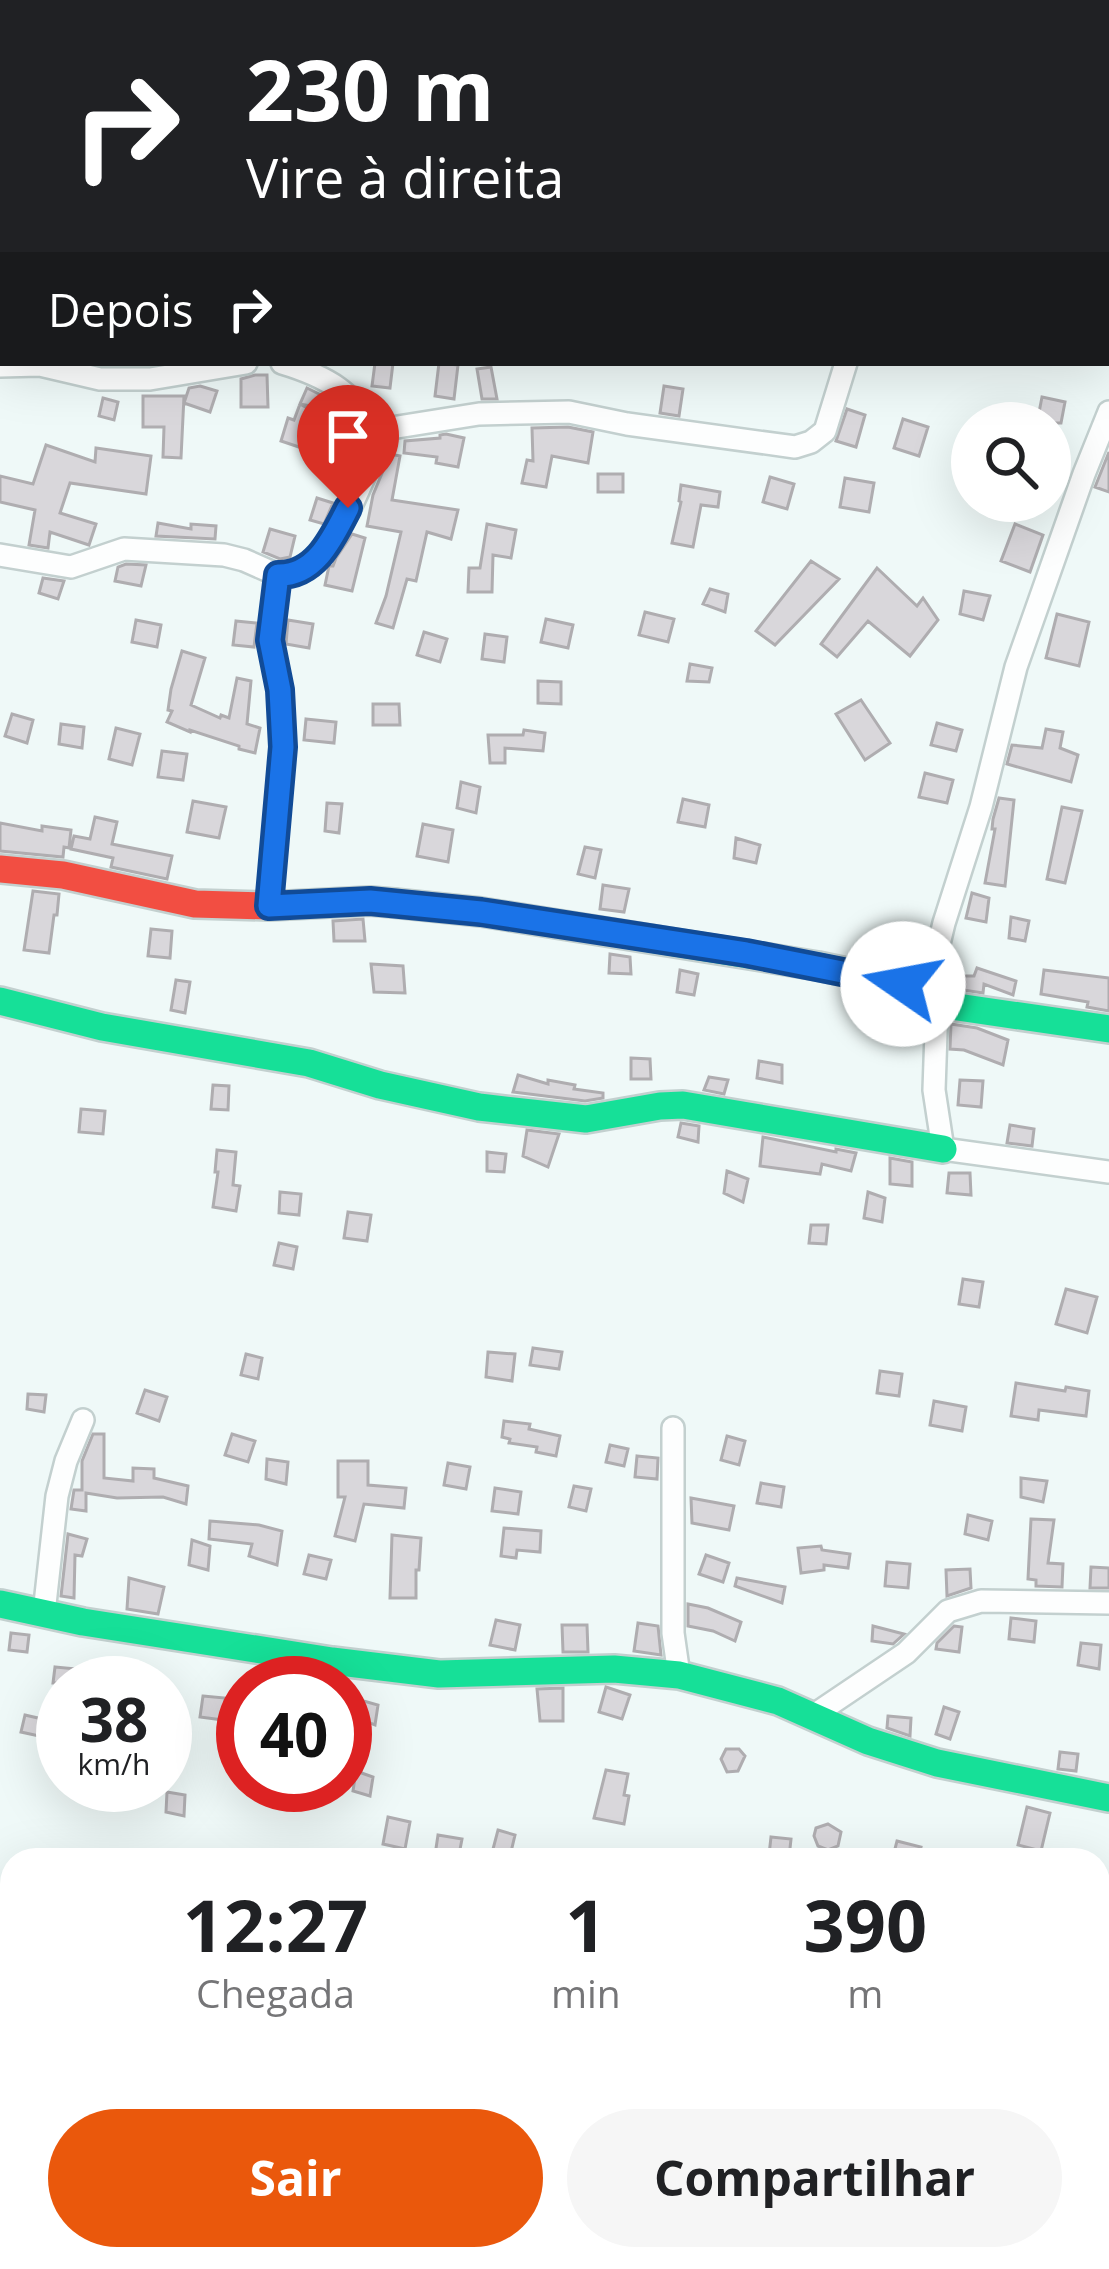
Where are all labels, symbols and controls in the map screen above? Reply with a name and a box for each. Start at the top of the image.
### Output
text: 230 m [246,31,494,146]
icon: right [48,48,204,204]
text: Vire à direita [246,140,564,214]
icon: right [217,276,283,342]
text: Depois [48,279,193,340]
pin [297,385,399,508]
map controls [951,402,1071,522]
button: search [951,402,1071,522]
icon: arrive [315,403,381,469]
position arrow [840,921,966,1047]
speed limit sign: 40 [216,1656,372,1812]
text: 38 [80,1678,148,1760]
text: km/h [78,1743,150,1784]
text: 12:27 [183,1875,368,1973]
text: 1 [565,1875,606,1973]
text: 390 [804,1875,927,1973]
text: Chegada [196,1966,355,2019]
text: min [551,1966,621,2019]
text: m [847,1966,883,2019]
button: Sair [48,2109,543,2247]
button: Compartilhar [567,2109,1062,2247]

